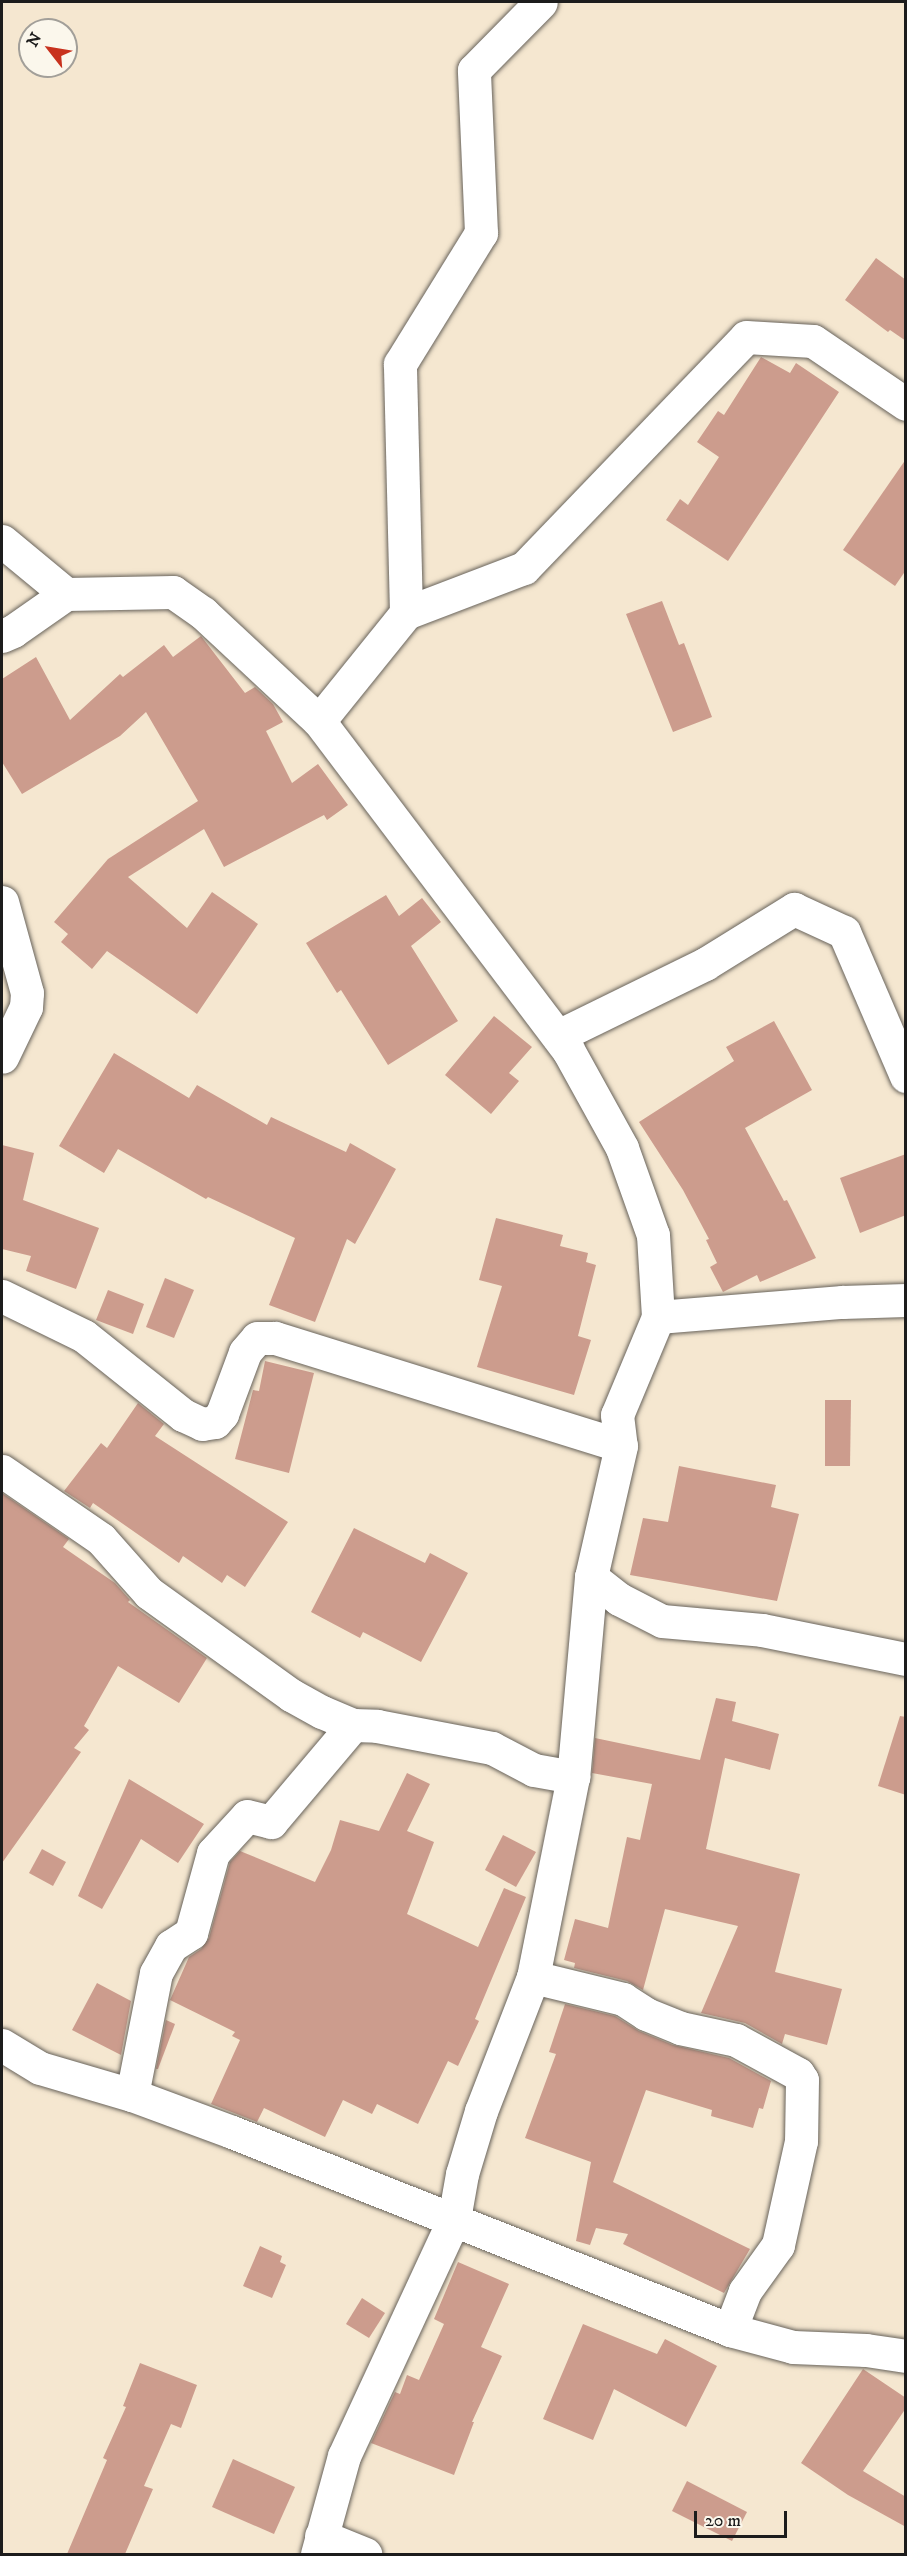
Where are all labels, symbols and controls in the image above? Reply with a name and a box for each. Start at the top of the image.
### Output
north arrow [18,18,78,78]
text: N [22,29,46,51]
scale bar [697,2499,790,2537]
text: 20 m [705,2510,741,2532]

